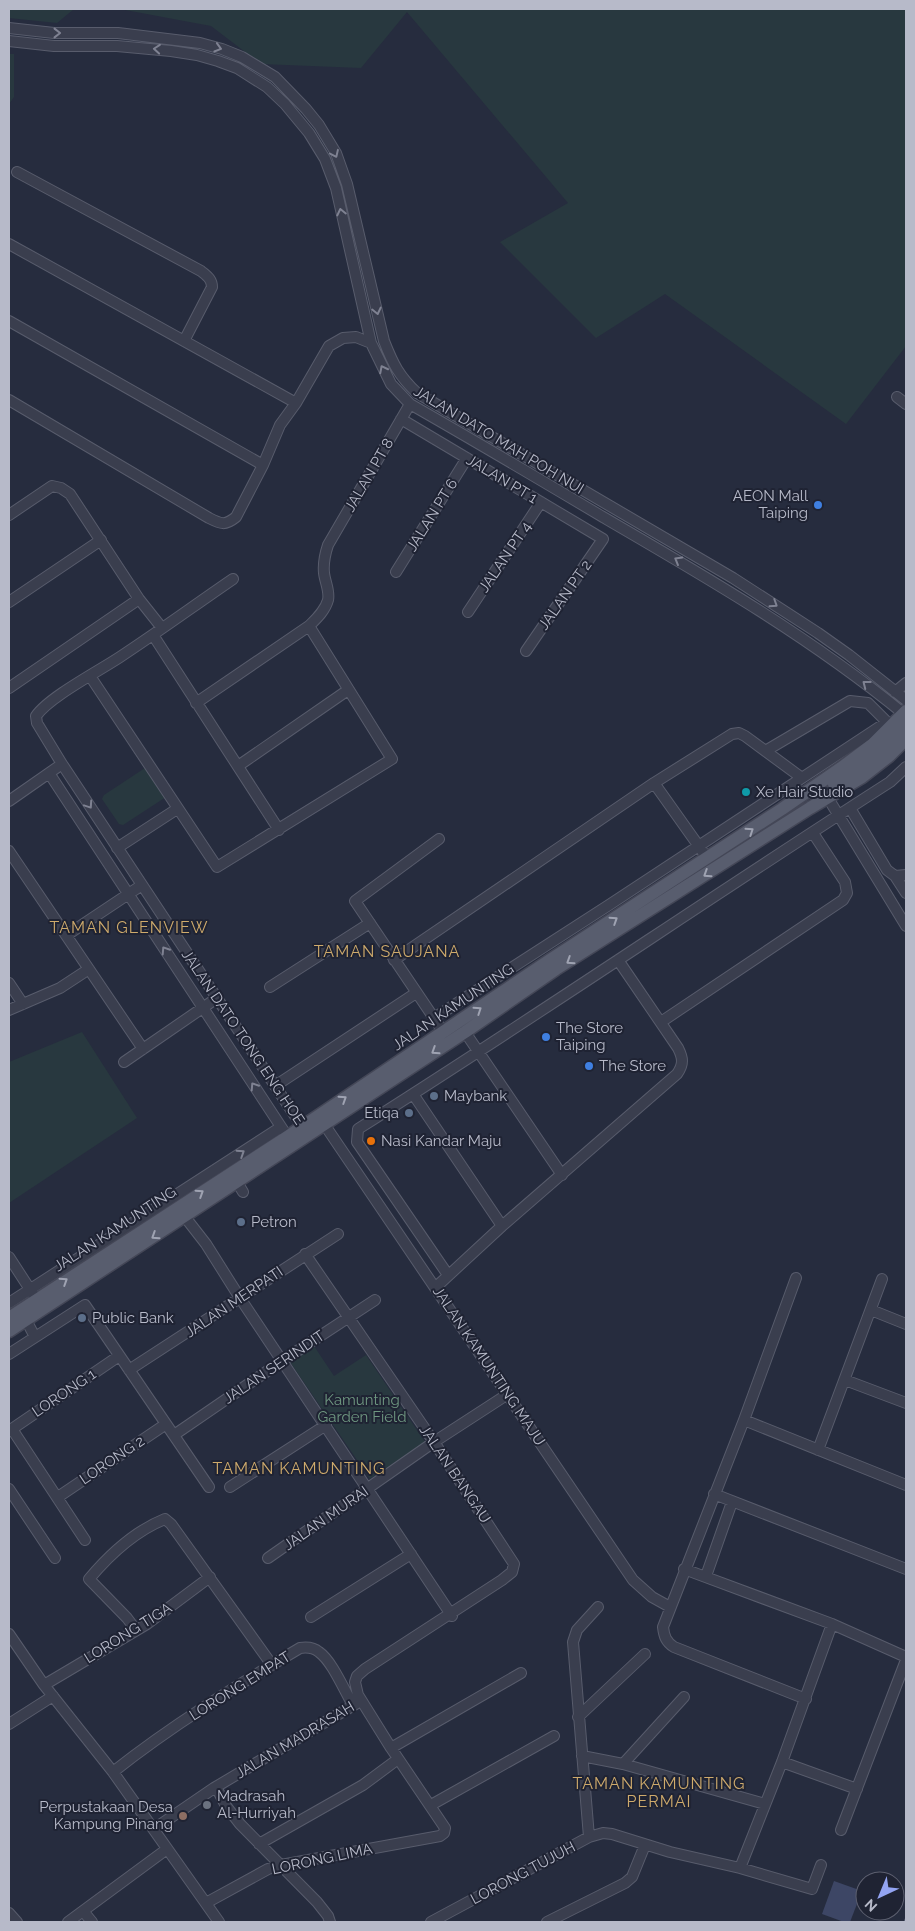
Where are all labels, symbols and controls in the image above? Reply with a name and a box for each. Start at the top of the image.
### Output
one-way arrow [54,28,62,38]
one-way arrow [214,42,222,52]
one-way arrow [152,44,160,55]
one-way arrow [329,149,340,158]
one-way arrow [336,208,347,217]
one-way arrow [371,306,382,315]
one-way arrow [379,365,389,374]
street label: JALAN DATO MAH POH NUI [411,382,587,498]
street label: JALAN PT 8 [341,435,397,515]
street label: JALAN PT 1 [463,451,541,508]
street label: JALAN PT 6 [403,475,461,555]
place label: AEON Mall Taiping [733,487,809,522]
marker: AEON Mall Taiping [812,499,824,511]
street label: JALAN PT 4 [475,518,535,596]
street label: JALAN PT 2 [534,556,596,633]
one-way arrow [674,557,683,567]
one-way arrow [768,598,777,608]
one-way arrow [862,680,871,689]
place label: Xe Hair Studio [756,783,853,801]
marker: Xe Hair Studio [740,786,752,798]
one-way arrow [82,799,92,808]
one-way arrow [744,828,753,837]
one-way arrow [703,867,712,877]
one-way arrow [608,917,617,926]
district label: TAMAN GLENVIEW [50,918,208,937]
district label: TAMAN SAUJANA [314,942,460,961]
street label: JALAN DATO TONG ENG HOE [178,946,308,1128]
one-way arrow [162,947,171,956]
one-way arrow [566,954,575,964]
street label: JALAN KAMUNTING [389,960,517,1054]
one-way arrow [473,1006,482,1016]
place label: The Store Taiping [556,1019,623,1054]
marker: The Store Taiping [540,1031,552,1043]
one-way arrow [431,1045,440,1054]
place label: The Store [599,1057,666,1075]
marker: The Store [583,1060,595,1072]
one-way arrow [251,1083,260,1092]
place label: Maybank [444,1087,507,1105]
marker: Maybank [428,1090,440,1102]
one-way arrow [337,1096,346,1105]
place label: Etiqa [364,1104,399,1122]
marker: Etiqa [403,1107,415,1119]
place label: Nasi Kandar Maju [381,1132,501,1150]
marker: Nasi Kandar Maju [365,1135,377,1147]
one-way arrow [235,1150,244,1159]
street label: JALAN KAMUNTING [50,1183,180,1275]
one-way arrow [195,1190,204,1199]
place label: Petron [251,1213,297,1231]
marker: Petron [235,1216,247,1228]
one-way arrow [152,1229,161,1239]
street label: JALAN MERPATI [182,1263,286,1341]
one-way arrow [58,1278,67,1287]
street label: JALAN KAMUNTING MAJU [429,1283,549,1449]
place label: Public Bank [92,1309,174,1327]
marker: Public Bank [76,1312,88,1324]
street label: JALAN SERINDIT [220,1326,328,1408]
street label: LORONG 1 [29,1365,100,1421]
park label: Kamunting Garden Field [318,1391,407,1426]
street label: JALAN BANGAU [415,1421,495,1527]
street label: LORONG 2 [76,1432,148,1488]
district label: TAMAN KAMUNTING [213,1459,385,1478]
street label: JALAN MURAI [280,1482,372,1554]
street label: LORONG TIGA [81,1599,175,1667]
street label: LORONG EMPAT [186,1648,294,1724]
street label: JALAN MADRASAH [232,1697,358,1783]
district label: TAMAN KAMUNTING PERMAI [573,1774,745,1811]
place label: Madrasah Al-Hurriyah [217,1787,296,1822]
place label: Perpustakaan Desa Kampung Pinang [39,1798,173,1833]
marker: Madrasah Al-Hurriyah [201,1799,213,1811]
marker: Perpustakaan Desa Kampung Pinang [177,1810,189,1822]
street label: LORONG TUJUH [468,1838,578,1908]
street label: LORONG LIMA [270,1840,374,1878]
north arrow [855,1871,905,1921]
text: N [862,1896,880,1915]

